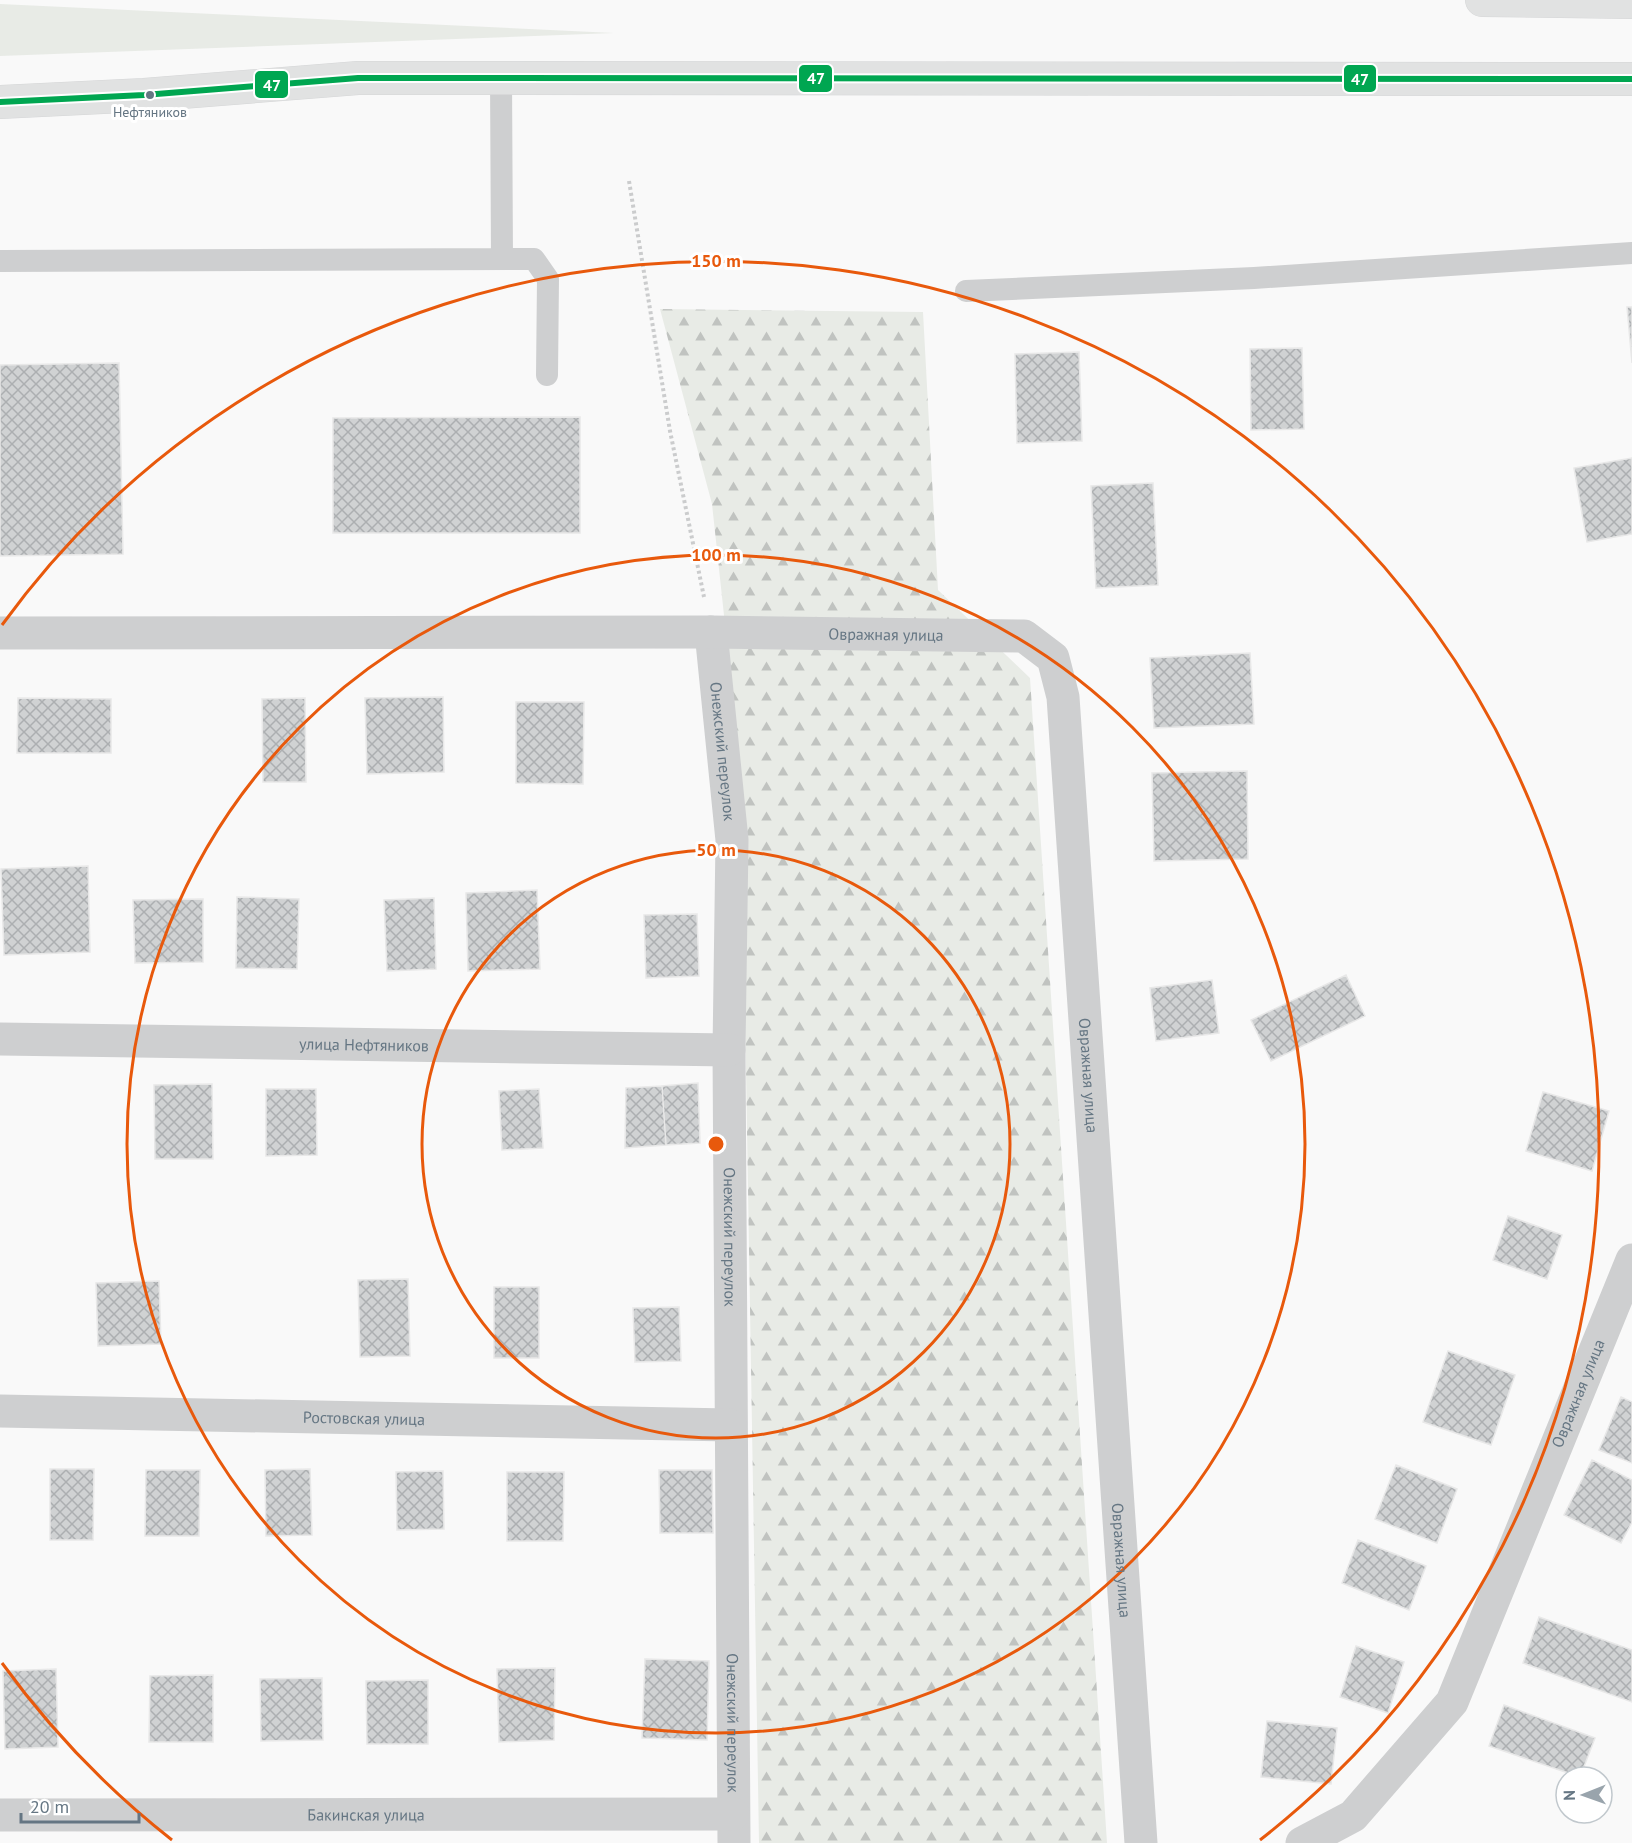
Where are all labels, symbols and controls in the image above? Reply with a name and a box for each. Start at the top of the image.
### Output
line badge: 47 [798,64,833,93]
line badge: 47 [1343,64,1377,93]
text: 47 [807,68,825,88]
text: 47 [1351,69,1369,89]
line badge: 47 [254,70,289,99]
text: 47 [263,75,281,95]
marker: Нефтяников [144,89,156,101]
place label: Нефтяников [113,103,187,121]
text: 150 m [691,249,741,272]
text: 100 m [691,543,741,566]
street label: Овражная улица [828,624,944,645]
street label: Онежский переулок [706,681,740,822]
text: 50 m [696,838,736,861]
street label: Овражная улица [1075,1017,1103,1134]
street label: улица Нефтяников [299,1034,429,1055]
centre of rings [706,1134,726,1154]
street label: Онежский переулок [720,1167,741,1307]
street label: Овражная улица [1547,1336,1609,1450]
street label: Ростовская улица [303,1407,425,1429]
street label: Овражная улица [1108,1502,1136,1619]
street label: Онежский переулок [723,1653,744,1793]
north arrow [1554,1765,1614,1825]
scale bar [21,1786,140,1824]
text: N [1559,1790,1579,1801]
text: 20 m [30,1795,69,1818]
street label: Бакинская улица [307,1804,425,1825]

